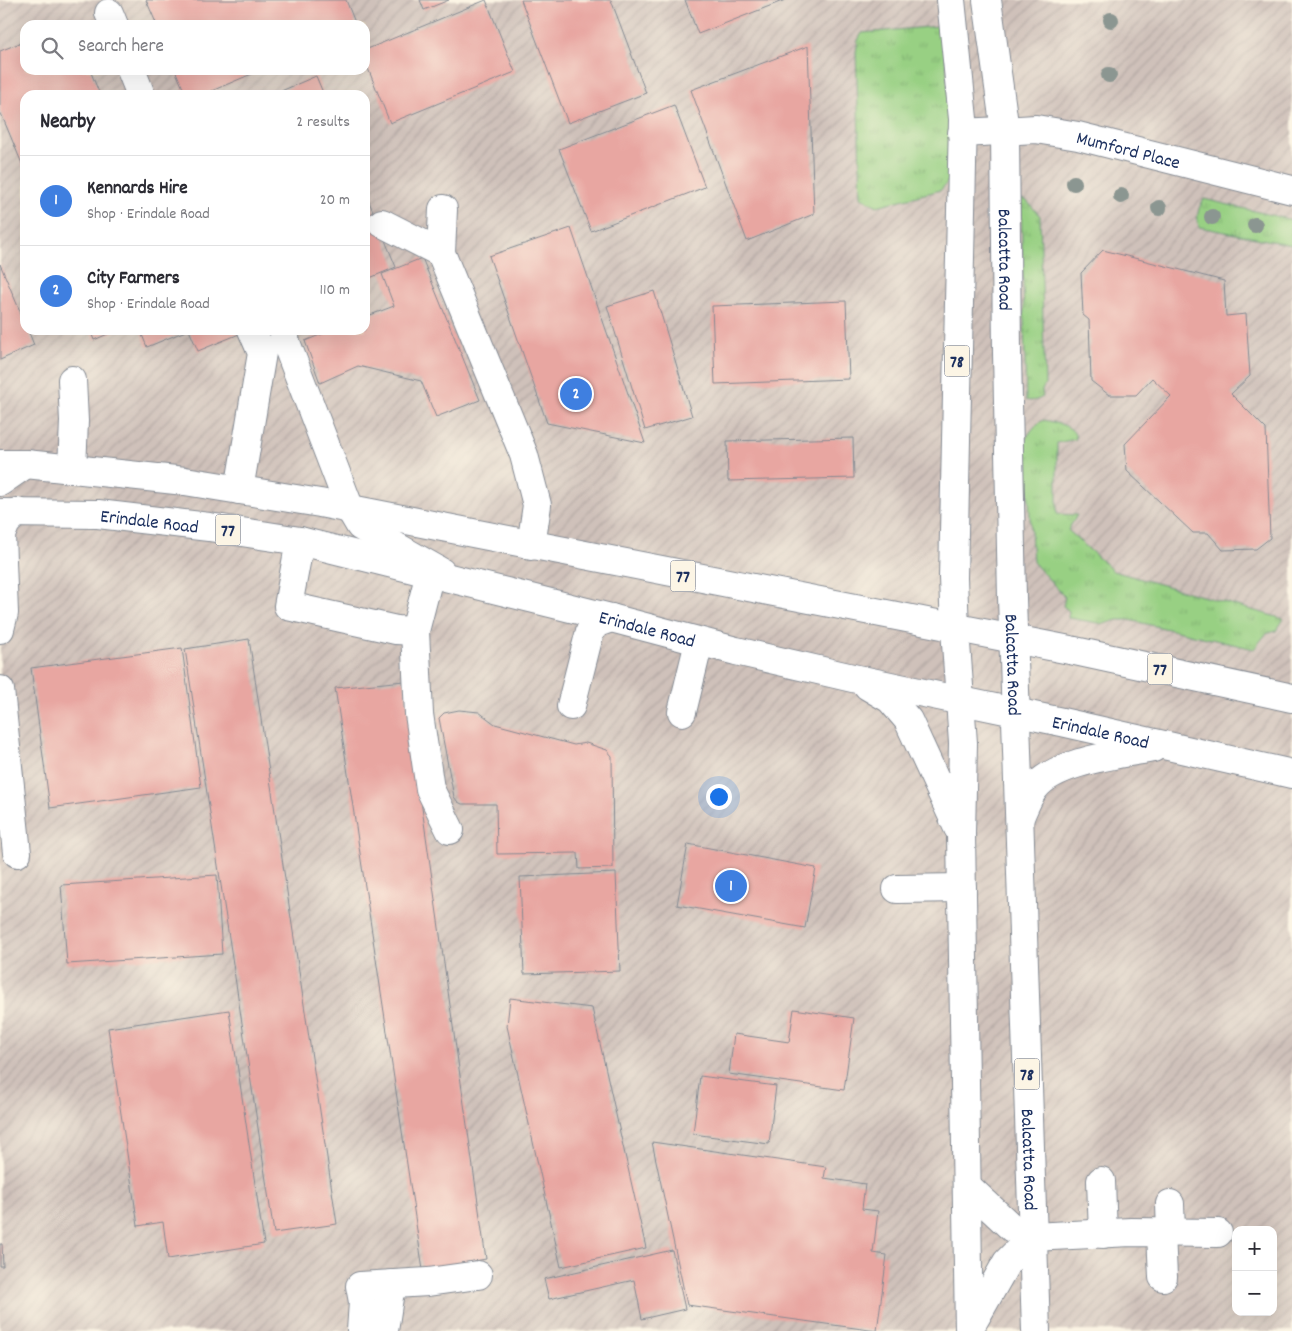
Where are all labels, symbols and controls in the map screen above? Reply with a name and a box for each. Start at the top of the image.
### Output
search box [20,20,370,75]
icon: search [38,34,66,62]
text: Search here [78,34,164,61]
text: Nearby [40,108,95,138]
text: 2 results [296,111,350,134]
street label: Mumford Place [1073,126,1183,178]
text: Kennards Hire [87,176,188,203]
text: 1 [54,189,58,212]
text: 20 m [320,189,350,212]
text: Shop · Erindale Road [87,203,210,226]
street label: Balcatta Road [989,209,1017,311]
text: City Farmers [87,266,180,293]
text: 2 [53,279,60,302]
text: 110 m [320,279,350,302]
text: Shop · Erindale Road [87,293,210,316]
road number: 78 [944,346,970,376]
pin: 2 [560,375,592,413]
street label: Erindale Road [99,504,200,543]
road number: 77 [216,514,240,546]
road number: 77 [670,560,696,592]
street label: Erindale Road [596,606,698,657]
street label: Balcatta Road [996,613,1026,716]
road number: 77 [1148,654,1172,684]
street label: Erindale Road [1049,710,1151,758]
your location [706,784,732,810]
pin: 1 [715,867,747,905]
road number: 78 [1014,1058,1040,1090]
street label: Balcatta Road [1012,1108,1042,1211]
map controls [1232,1226,1277,1316]
button: + [1232,1226,1277,1271]
button: − [1232,1271,1277,1316]

